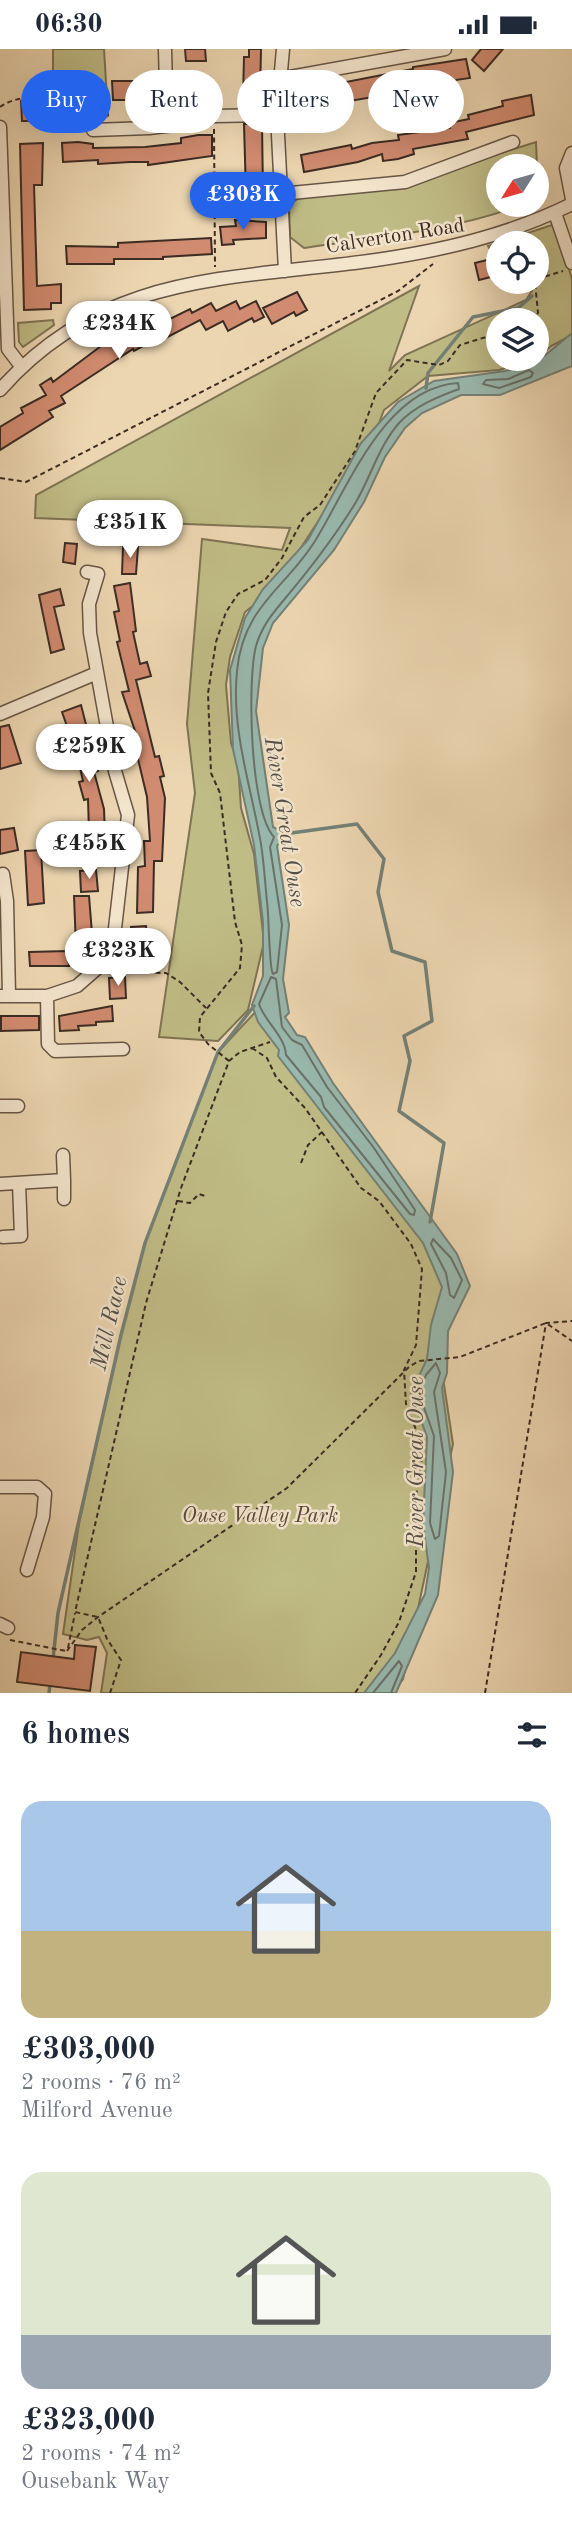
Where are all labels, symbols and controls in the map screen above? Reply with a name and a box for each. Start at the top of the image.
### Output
text: 06:30 [35,12,103,38]
chip: Buy [21,70,111,133]
chip: Rent [125,70,223,133]
chip: Filters [237,70,354,133]
chip: New [368,70,464,133]
north arrow [486,154,550,217]
map controls [486,154,549,371]
pin: £303K [194,173,292,232]
text: £303K [206,183,280,206]
street label: Calverton Road [324,215,466,258]
button: locate [486,231,549,294]
pin: £234K [70,301,168,361]
button: layers [486,308,549,371]
text: £234K [82,312,156,335]
pin: £351K [81,501,179,560]
text: £351K [93,511,167,534]
pin: £259K [40,725,138,784]
text: £259K [52,735,126,758]
water label: River Great Ouse [260,735,309,909]
pin: £455K [40,821,138,881]
text: £455K [52,832,126,855]
pin: £323K [69,929,167,988]
text: £323K [81,939,155,962]
water label: Mill Race [87,1274,131,1374]
water label: River Great Ouse [405,1376,428,1549]
park label: Ouse Valley Park [182,1506,338,1527]
icon: filters [513,1716,551,1754]
text: 6 homes [21,1720,130,1750]
icon: home [223,1846,349,1972]
text: £303,000 [21,2035,155,2065]
text: 2 rooms · 76 m² [21,2071,181,2094]
text: Milford Avenue [21,2099,173,2122]
icon: home [223,2217,349,2343]
text: £323,000 [21,2406,155,2436]
text: 2 rooms · 74 m² [21,2442,181,2465]
text: Ousebank Way [21,2470,170,2493]

